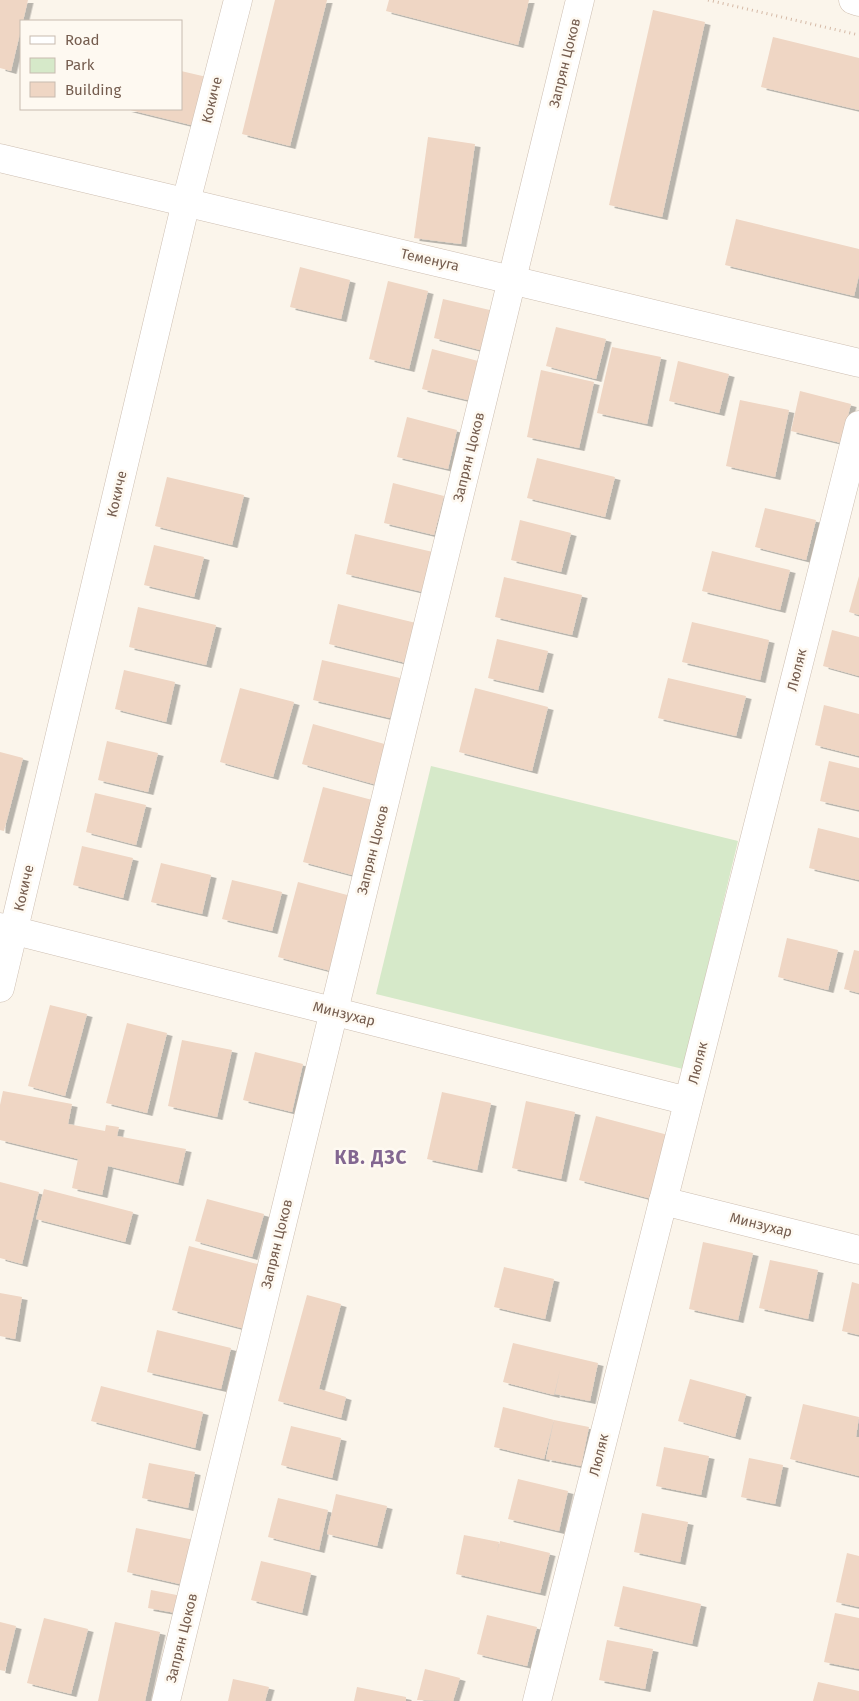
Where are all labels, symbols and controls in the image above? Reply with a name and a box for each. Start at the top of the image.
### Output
street label: Запрян Цоков [546,16,584,110]
legend [20,20,182,110]
text: Road [65,31,100,49]
text: Park [65,56,95,74]
street label: Кокиче [198,75,226,125]
text: Building [65,81,121,99]
street label: Теменуга [399,245,461,275]
street label: Запрян Цоков [450,410,488,504]
street label: Кокиче [103,469,131,519]
street label: Люляк [784,646,811,693]
street label: Запрян Цоков [354,803,392,897]
street label: Кокиче [10,863,38,913]
street label: Минзухар [311,998,377,1030]
street label: Люляк [685,1039,712,1086]
district label: КВ. ДЗС [335,1146,407,1169]
street label: Запрян Цоков [258,1197,296,1291]
street label: Минзухар [728,1209,794,1241]
street label: Люляк [586,1431,613,1478]
street label: Запрян Цоков [163,1591,201,1685]

